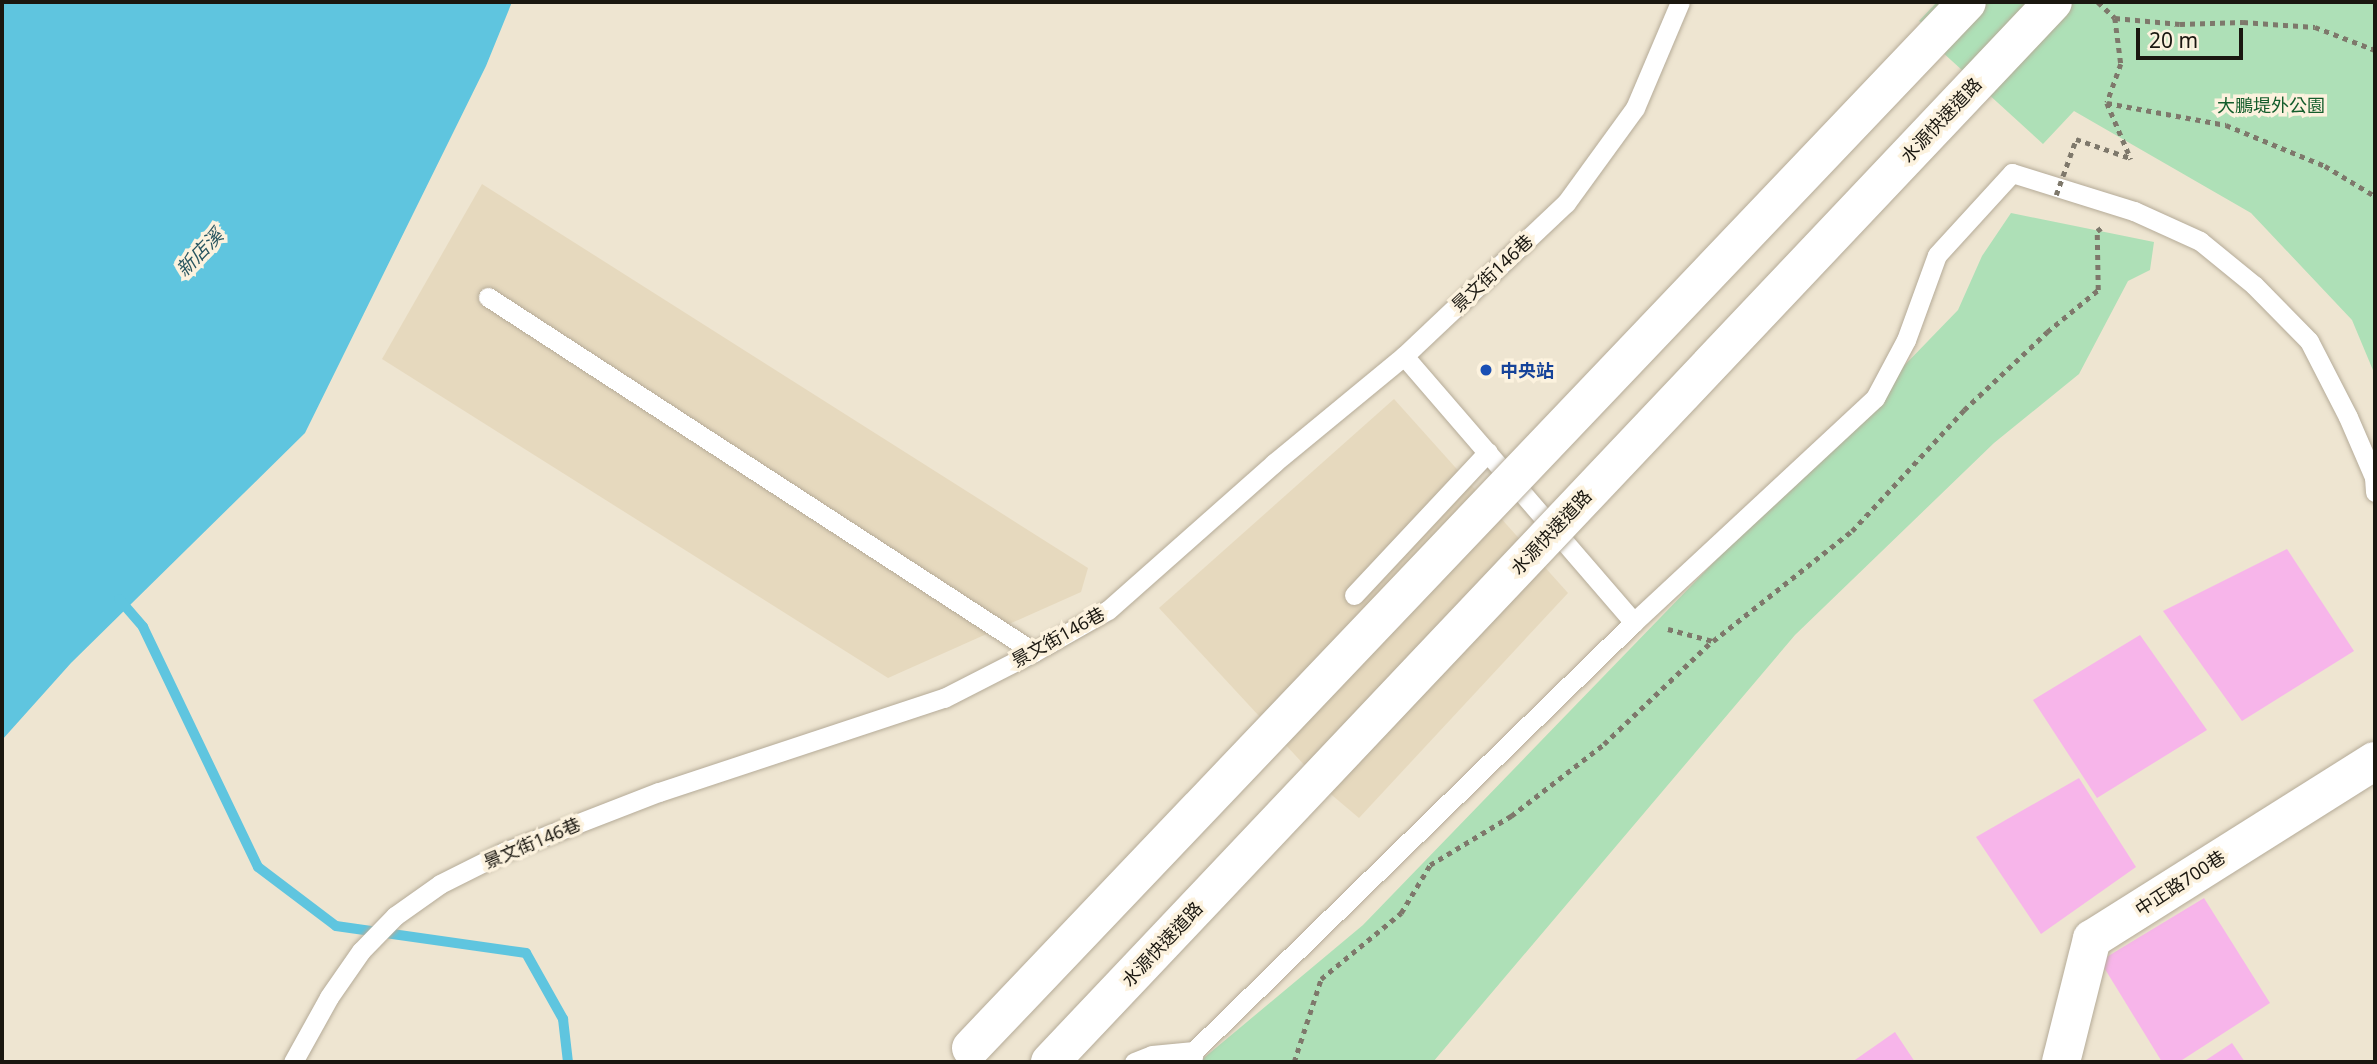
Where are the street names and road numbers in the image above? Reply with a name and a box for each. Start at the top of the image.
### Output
street label: 水源快速道路 [1896,73,1986,167]
street label: 景文街146巷 [1447,230,1537,316]
street label: 水源快速道路 [1506,485,1596,579]
street label: 景文街146巷 [1008,603,1108,671]
street label: 景文街146巷 [480,813,584,873]
street label: 中正路700巷 [2131,846,2229,920]
street label: 水源快速道路 [1117,897,1207,991]

